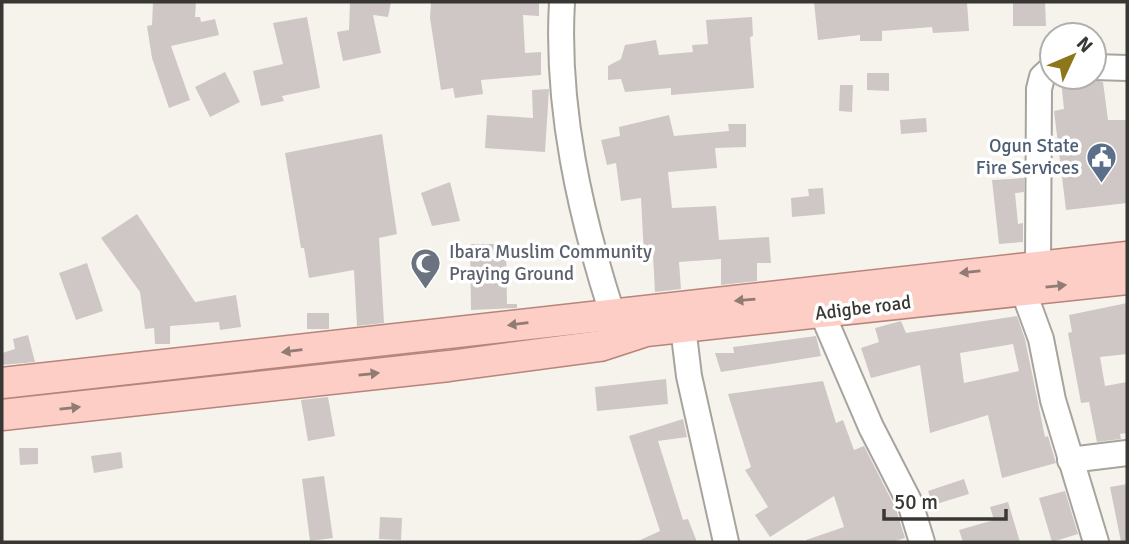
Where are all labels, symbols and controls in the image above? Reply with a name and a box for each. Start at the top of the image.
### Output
north arrow [1038,21,1108,91]
text: N [1071,32,1098,58]
place label: Ogun State Fire Services [976,134,1079,180]
public building icon: Ogun State Fire Services [1085,140,1119,184]
place label: Ibara Muslim Community Praying Ground [449,240,652,286]
mosque icon: Ibara Muslim Community Praying Ground [409,246,443,290]
one-way arrow [959,267,981,278]
one-way arrow [1045,280,1067,291]
street label: Adigbe road [814,290,912,326]
one-way arrow [733,295,755,306]
one-way arrow [507,319,529,330]
one-way arrow [281,345,303,356]
one-way arrow [358,368,380,379]
one-way arrow [59,402,81,413]
scale bar [884,477,1006,522]
text: 50 m [894,489,938,515]

